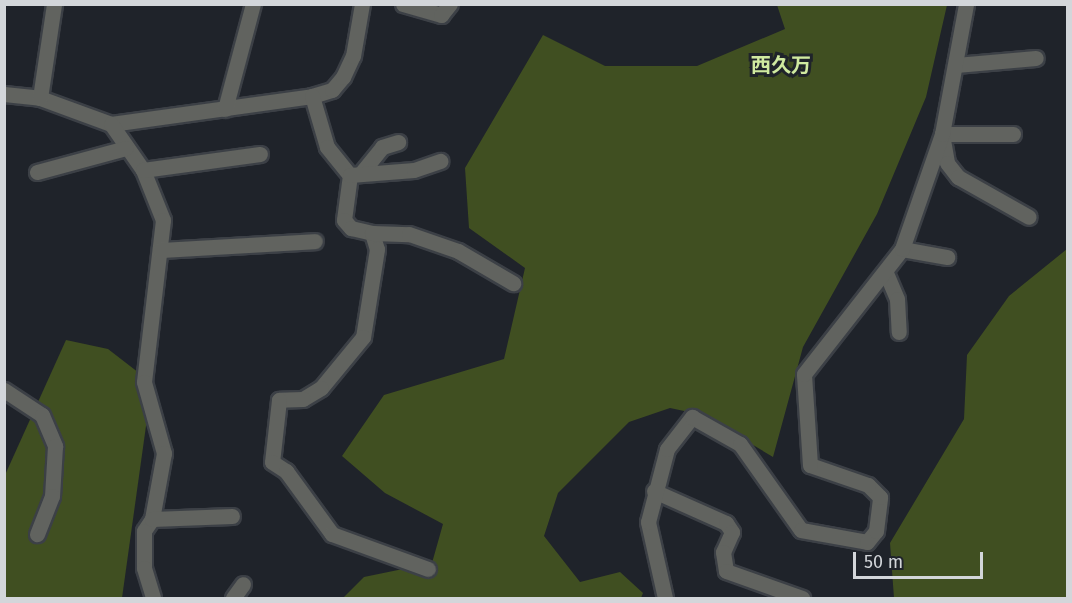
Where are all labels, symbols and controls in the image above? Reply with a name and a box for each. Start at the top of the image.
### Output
district label: 西久万 [751,53,811,77]
scale bar [856,540,986,578]
text: 50 m [864,551,903,573]

